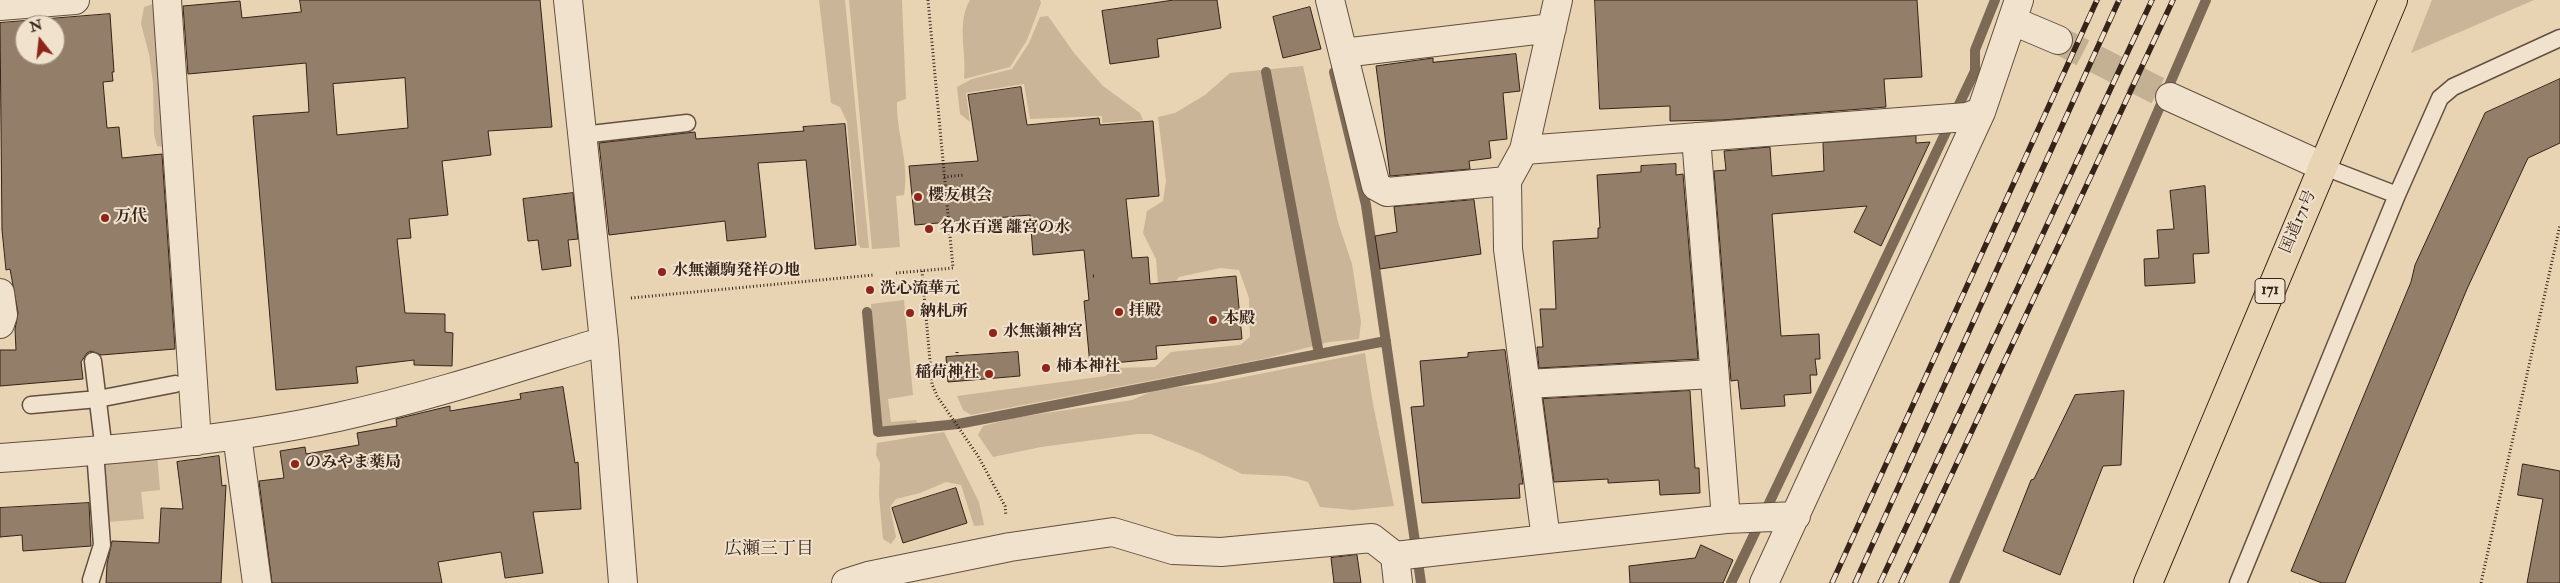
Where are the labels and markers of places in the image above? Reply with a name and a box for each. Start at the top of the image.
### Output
place label: 櫻友棋会 [928,187,992,207]
marker: 櫻友棋会 [912,191,924,203]
place label: 万代 [115,208,147,228]
marker: 万代 [99,212,111,224]
place label: 名水百選 離宮の水 [939,219,1070,239]
marker: 名水百選 離宮の水 [923,223,935,235]
place label: 水無瀬駒発祥の地 [672,262,800,282]
marker: 水無瀬駒発祥の地 [656,266,668,278]
place label: 洗心流華元 [880,280,960,300]
marker: 洗心流華元 [864,284,876,296]
place label: 拝殿 [1129,302,1161,322]
place label: 納札所 [920,303,968,323]
marker: 拝殿 [1113,306,1125,318]
marker: 納札所 [904,307,916,319]
place label: 本殿 [1223,310,1255,330]
marker: 本殿 [1207,314,1219,326]
place label: 水無瀬神宮 [1003,323,1083,343]
marker: 水無瀬神宮 [987,327,999,339]
place label: 柿本神社 [1056,358,1120,378]
marker: 柿本神社 [1040,362,1052,374]
place label: 稲荷神社 [915,364,979,384]
marker: 稲荷神社 [983,368,995,380]
place label: のみやま薬局 [305,454,401,474]
marker: のみやま薬局 [289,458,301,470]

